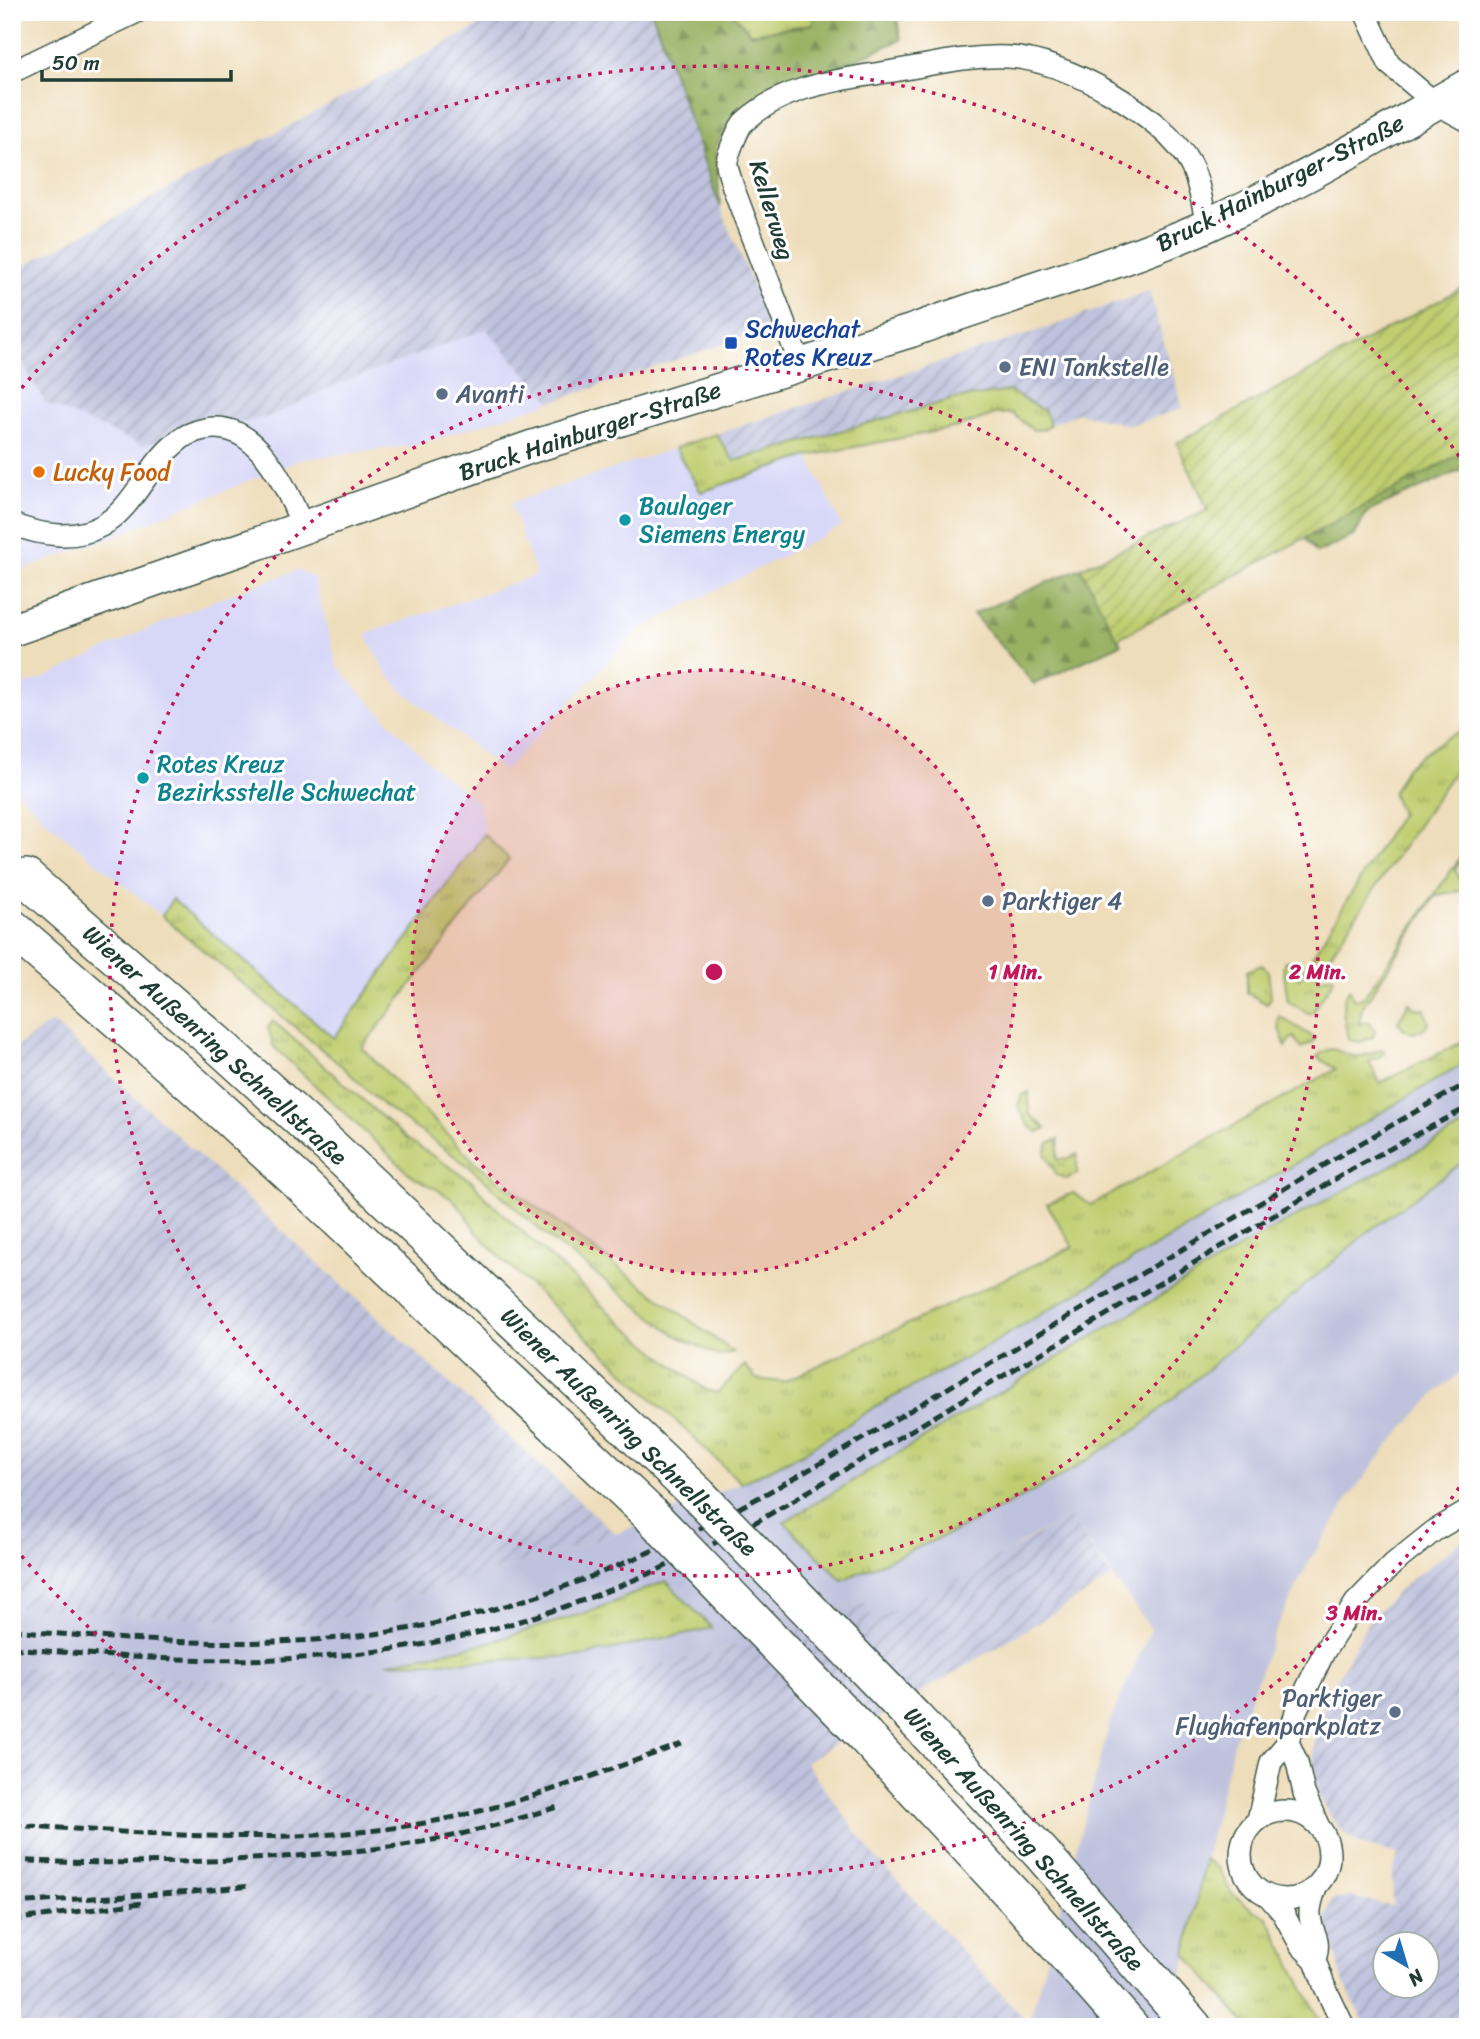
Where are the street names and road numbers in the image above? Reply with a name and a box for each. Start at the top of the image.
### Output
street label: Bruck Hainburger-Straße [1148,102,1412,264]
street label: Kellerweg [737,155,807,265]
street label: Bruck Hainburger-Straße [453,369,727,493]
street label: Wiener Außenring Schnellstraße [73,914,358,1176]
street label: Wiener Außenring Schnellstraße [490,1297,768,1567]
street label: Wiener Außenring Schnellstraße [893,1697,1155,1982]

